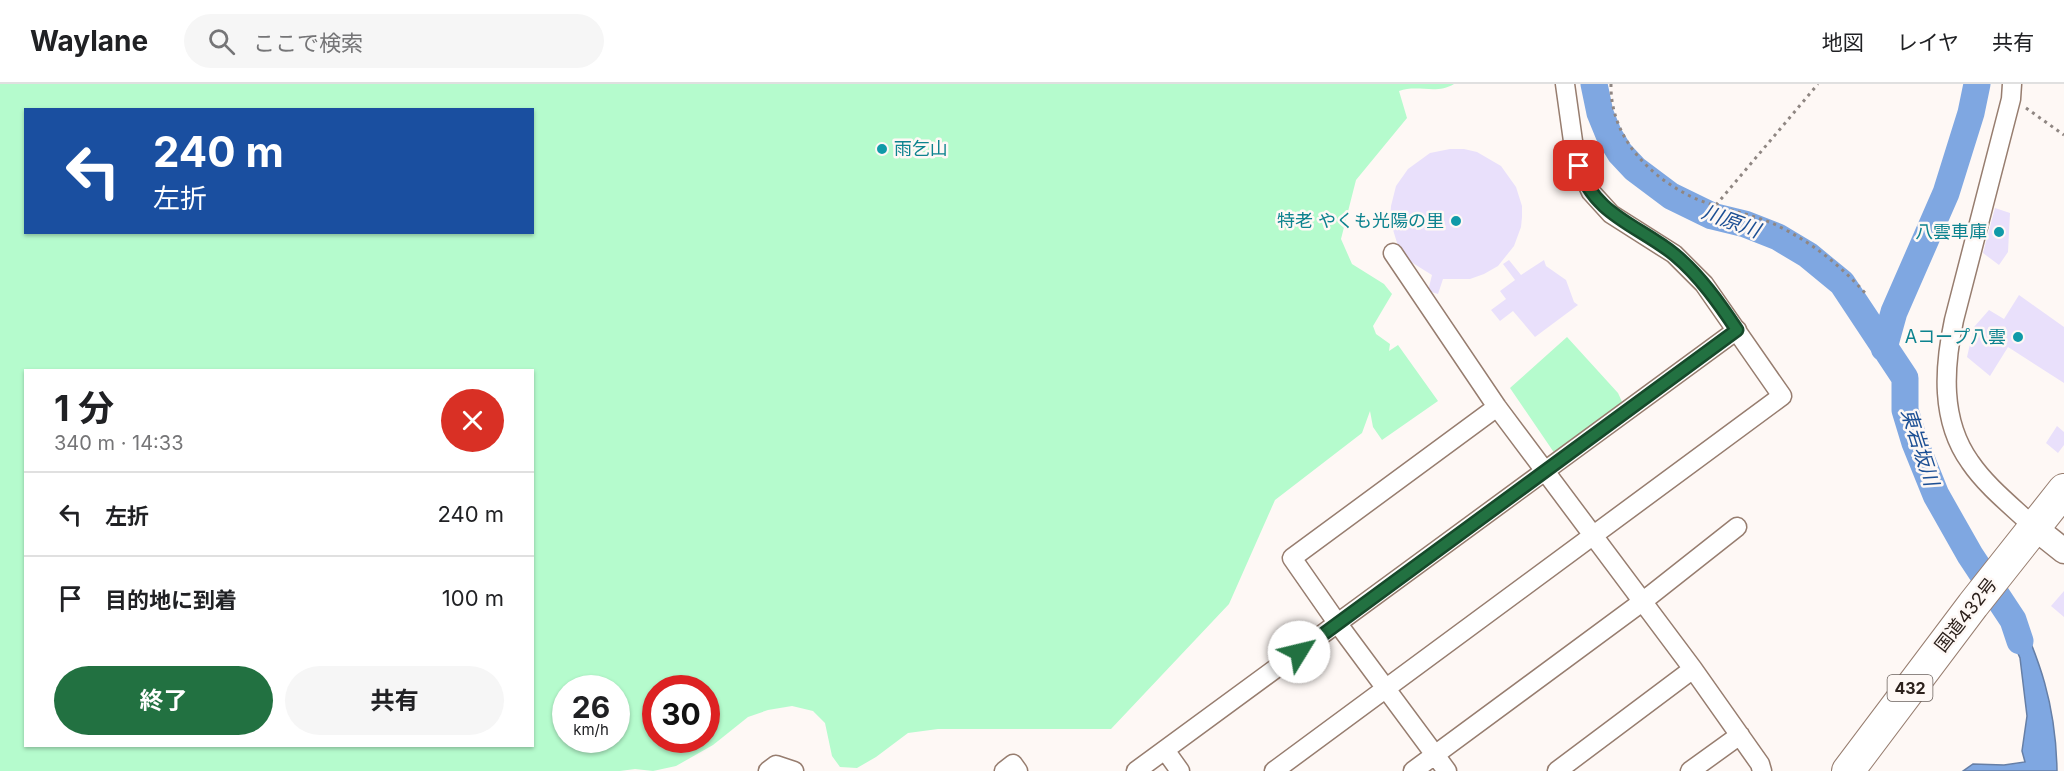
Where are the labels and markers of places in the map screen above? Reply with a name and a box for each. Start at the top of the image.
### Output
place label: 雨乞山 [894,138,948,159]
pin [1553,140,1604,191]
marker: 雨乞山 [875,142,889,156]
place label: 特老 やくも光陽の里 [1277,210,1444,231]
marker: 特老 やくも光陽の里 [1449,214,1463,228]
place label: 八雲車庫 [1915,221,1987,242]
marker: 八雲車庫 [1992,225,2006,239]
place label: Aコープ八雲 [1905,326,2006,347]
marker: Aコープ八雲 [2011,330,2025,344]

